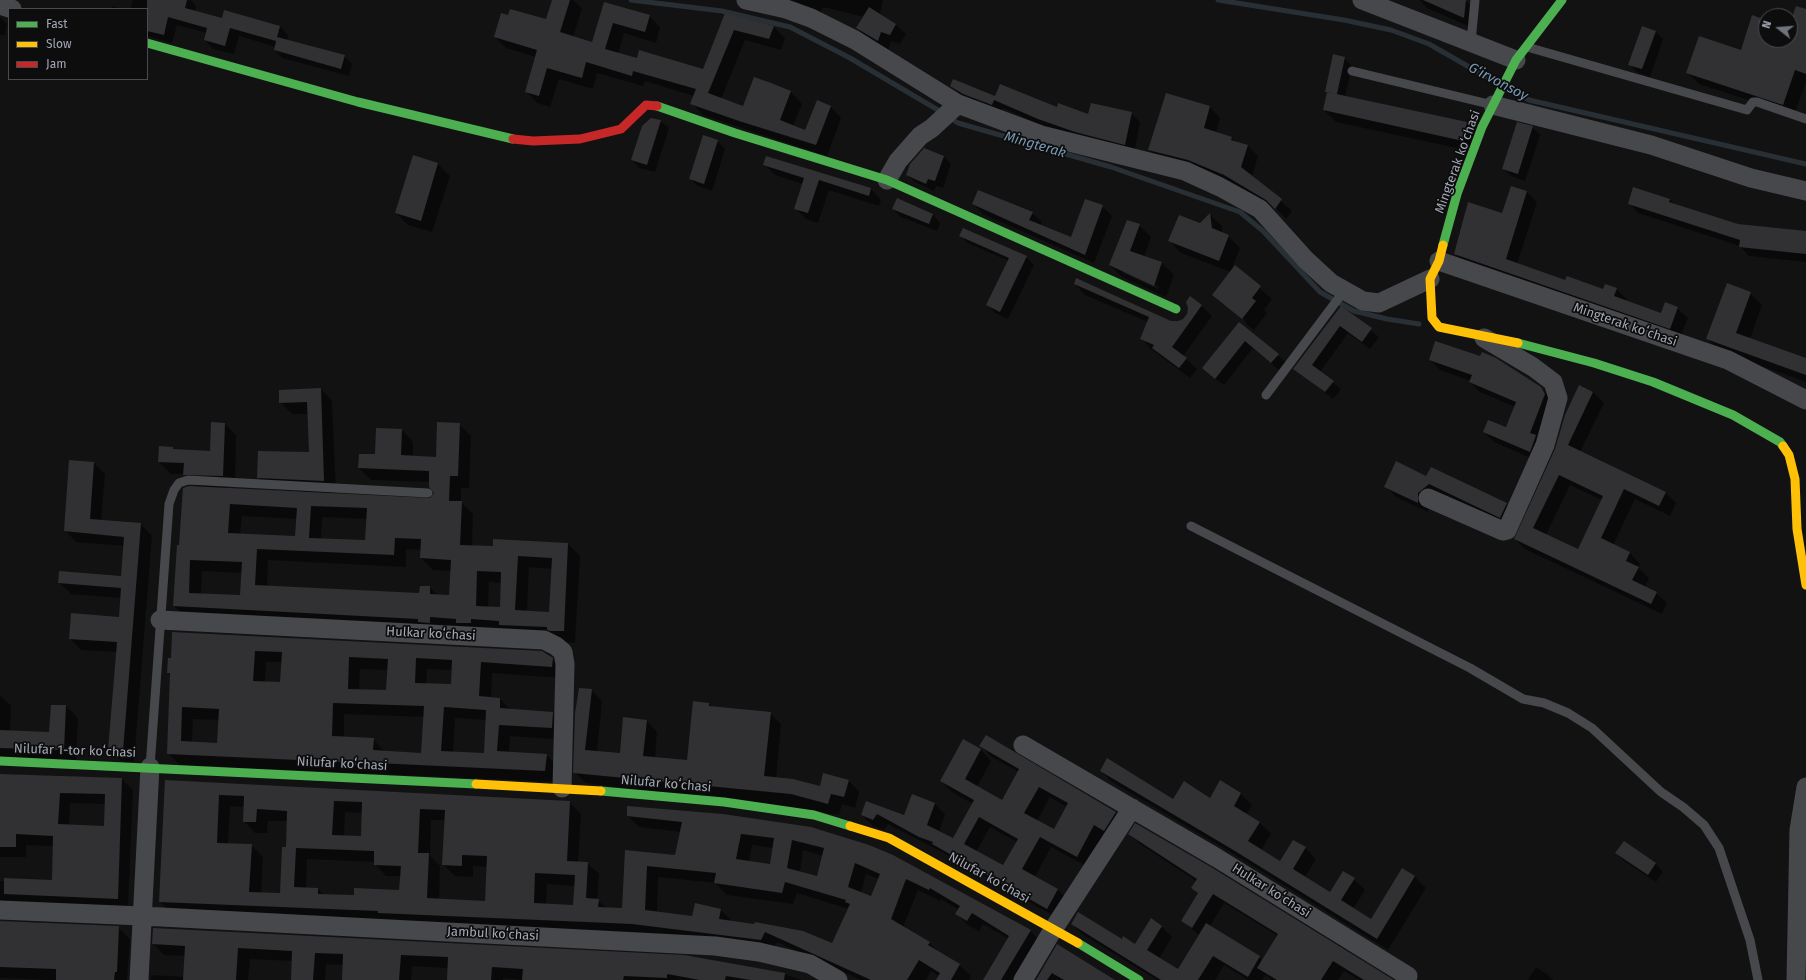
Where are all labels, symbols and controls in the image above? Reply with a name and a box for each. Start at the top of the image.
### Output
legend [8,8,148,80]
north arrow [1758,8,1798,48]
text: Fast [46,17,68,31]
text: N [1760,19,1774,30]
text: Slow [46,37,72,51]
text: Jam [46,57,66,71]
water label: G‘irvonsoy [1465,59,1531,105]
street label: Mingterak ko‘chasi [1432,108,1484,216]
water label: Mingterak [1002,128,1068,162]
street label: Mingterak koʻchasi [1571,300,1679,350]
street label: Hulkar koʻchasi [386,624,476,644]
street label: Nilufar 1-tor koʻchasi [14,741,136,761]
street label: Nilufar koʻchasi [296,754,388,774]
street label: Nilufar koʻchasi [620,772,712,796]
street label: Nilufar koʻchasi [946,849,1032,907]
street label: Hulkar koʻchasi [1229,861,1313,921]
street label: Jambul koʻchasi [447,924,539,944]

